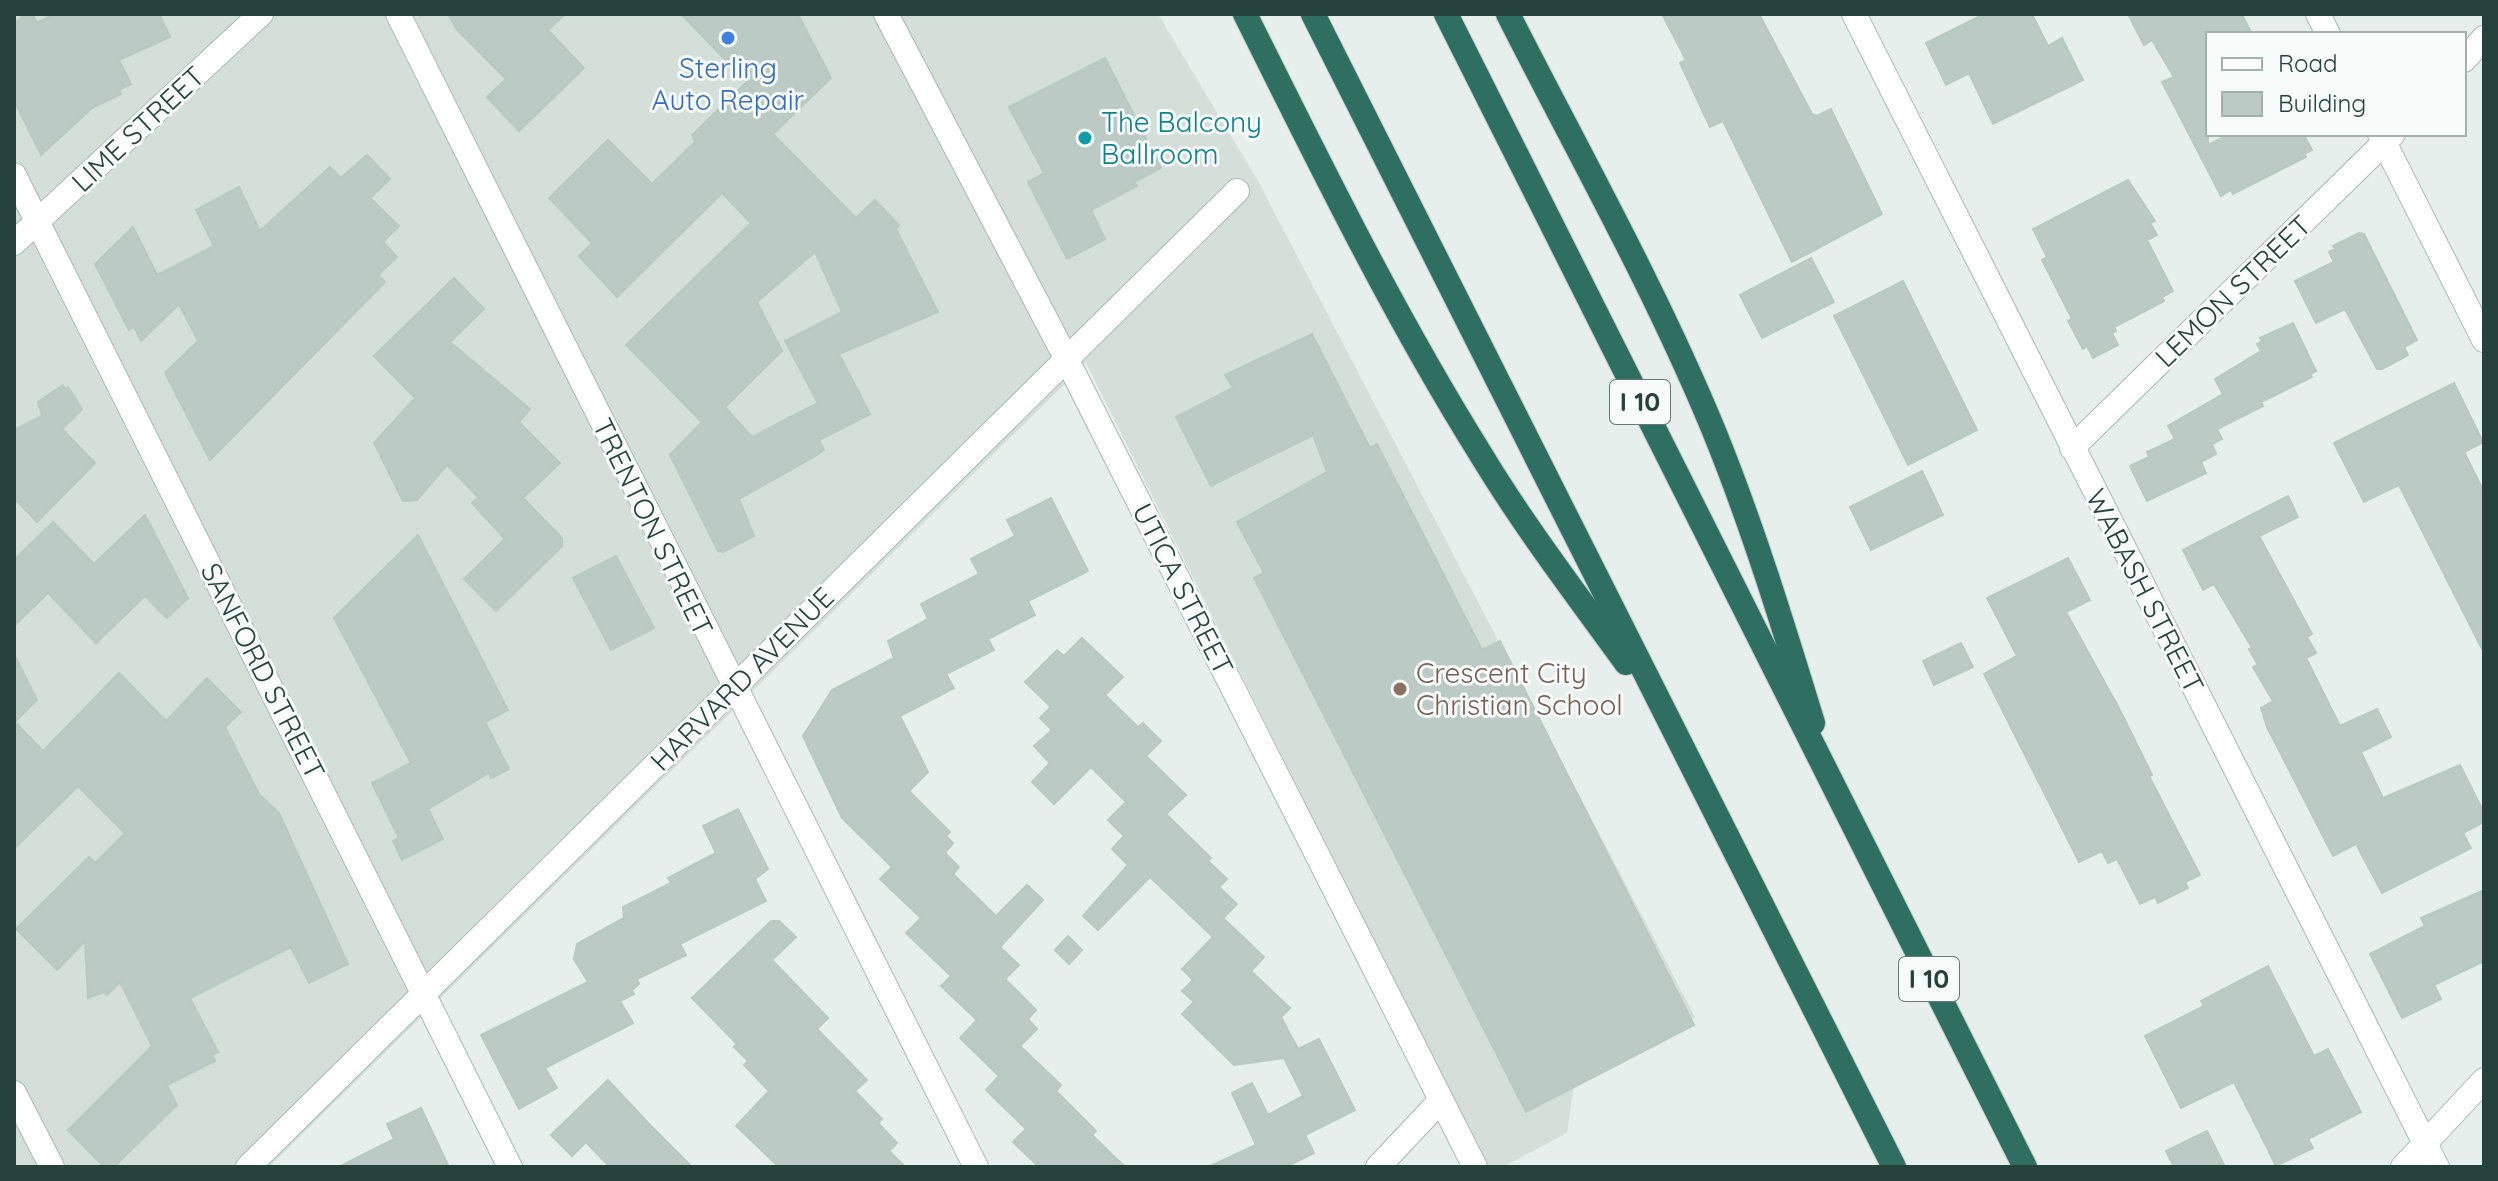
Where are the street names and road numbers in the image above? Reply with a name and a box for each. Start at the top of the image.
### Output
street label: LIME STREET [64,58,211,199]
street label: LEMON STREET [2147,207,2318,374]
road number: I 10 [1610,380,1670,424]
street label: TRENTON STREET [586,412,721,641]
street label: WABASH STREET [2079,483,2212,699]
street label: UTICA STREET [1125,497,1242,681]
street label: SANFORD STREET [194,557,333,785]
street label: HARVARD AVENUE [643,580,841,778]
road number: I 10 [1899,957,1959,1001]

